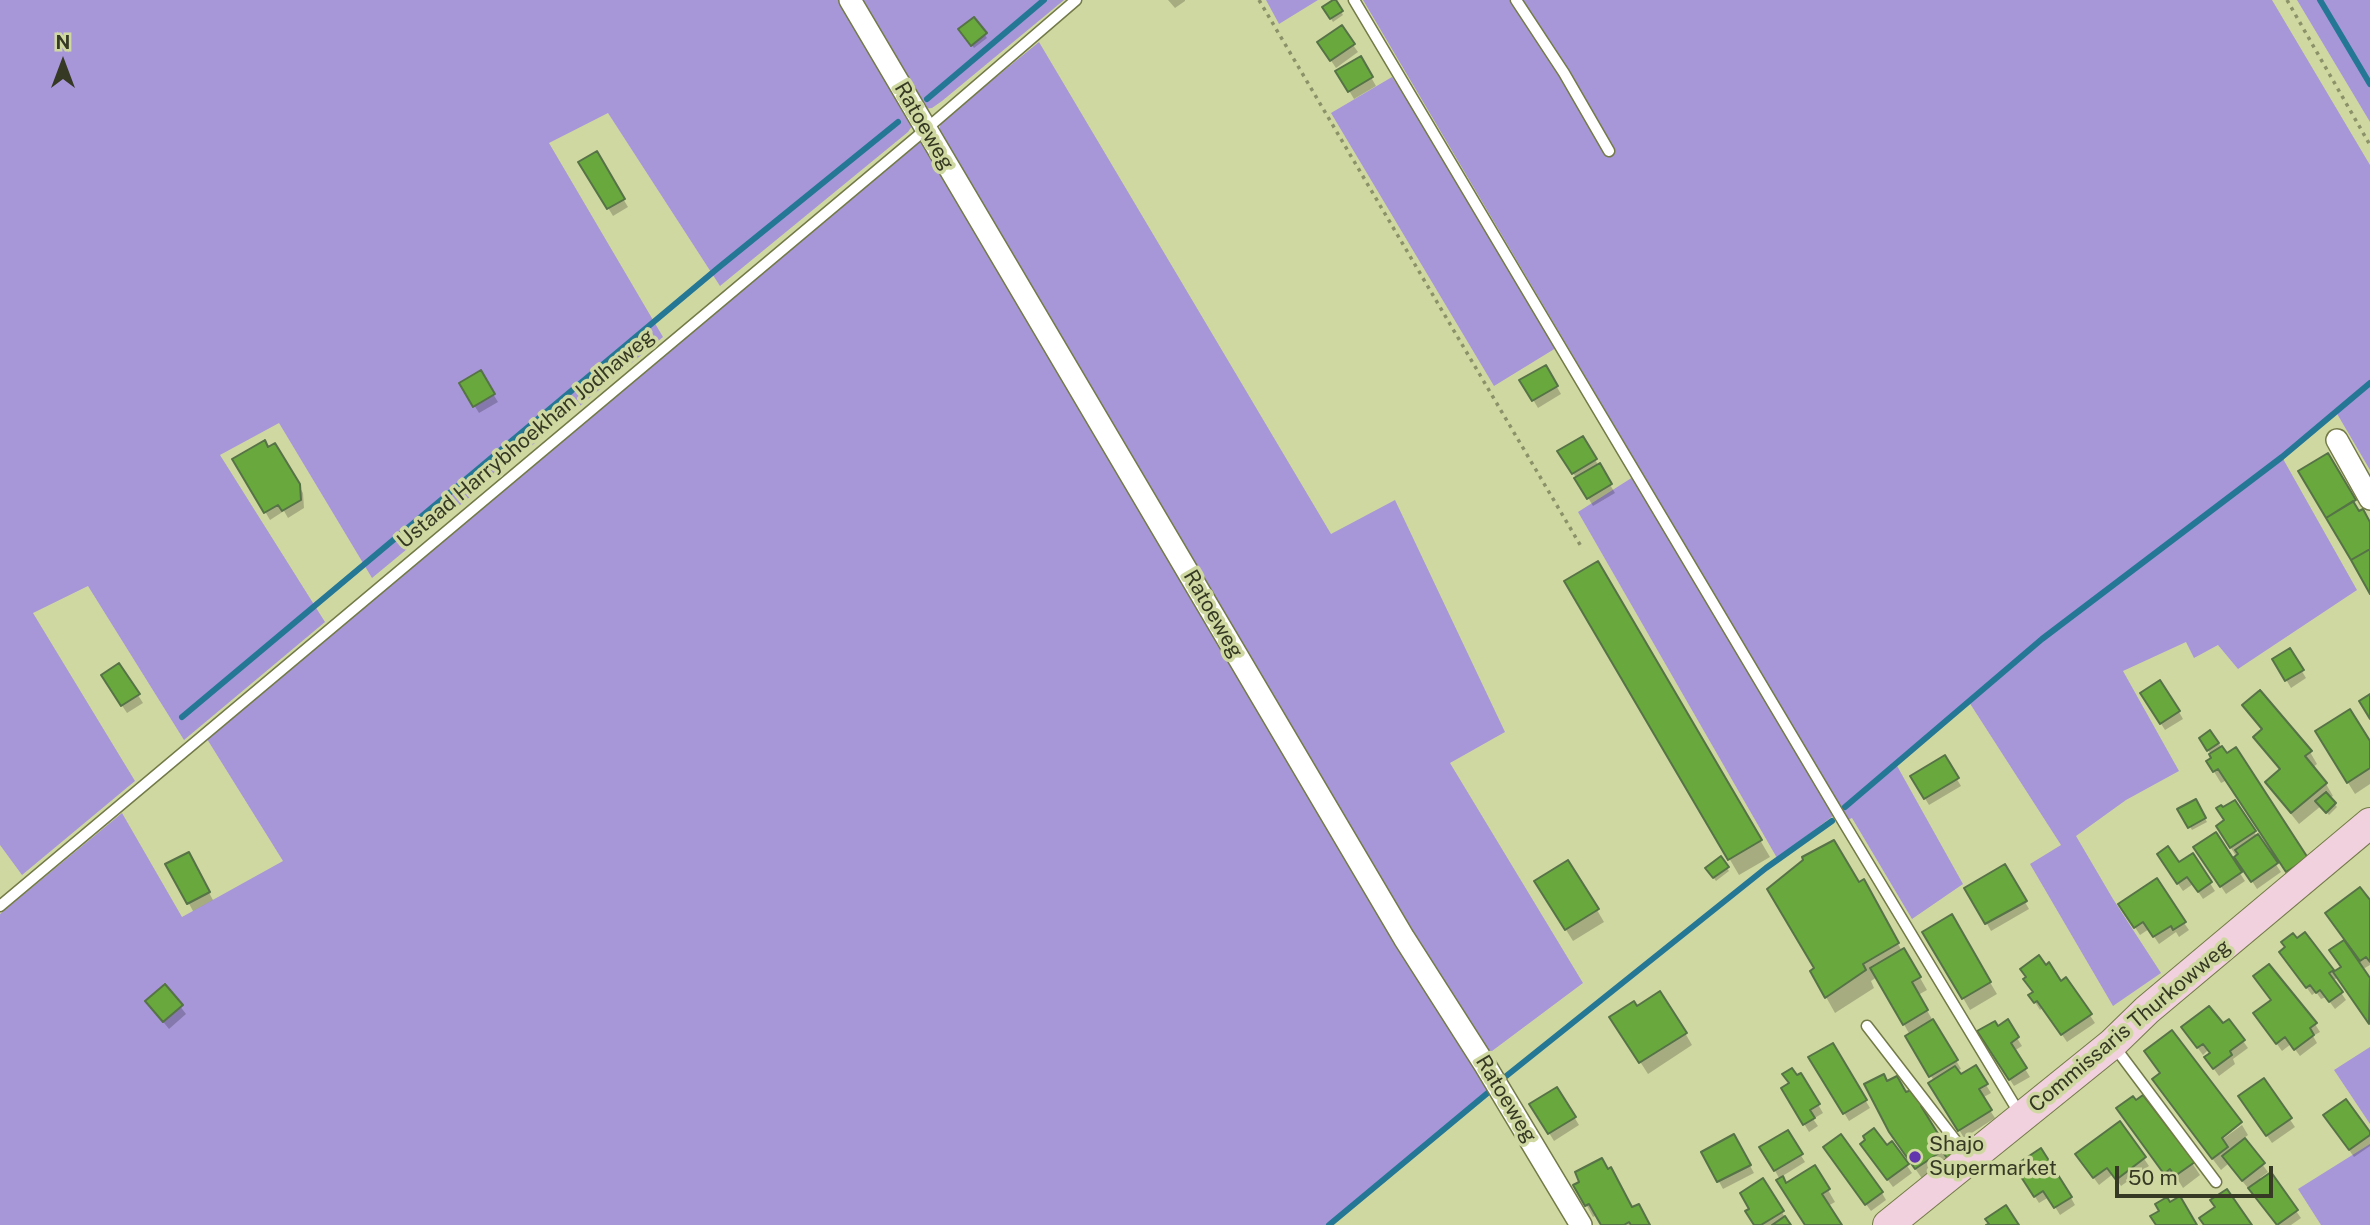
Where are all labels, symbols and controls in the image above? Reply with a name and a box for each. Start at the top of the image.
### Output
north arrow [28,28,98,98]
text: N [56,31,70,53]
street label: Ratoeweg [889,77,959,175]
street label: Ustaad Harrybhoekhan Jodhaweg [392,324,660,554]
street label: Ratoeweg [1178,565,1248,663]
street label: Commissaris Thurkowweg [2024,934,2236,1118]
street label: Ratoeweg [1470,1051,1542,1147]
place label: Shajo Supermarket [1929,1132,2057,1182]
marker: Shajo Supermarket [1907,1149,1923,1165]
scale bar [2118,1152,2276,1196]
text: 50 m [2128,1165,2178,1190]

